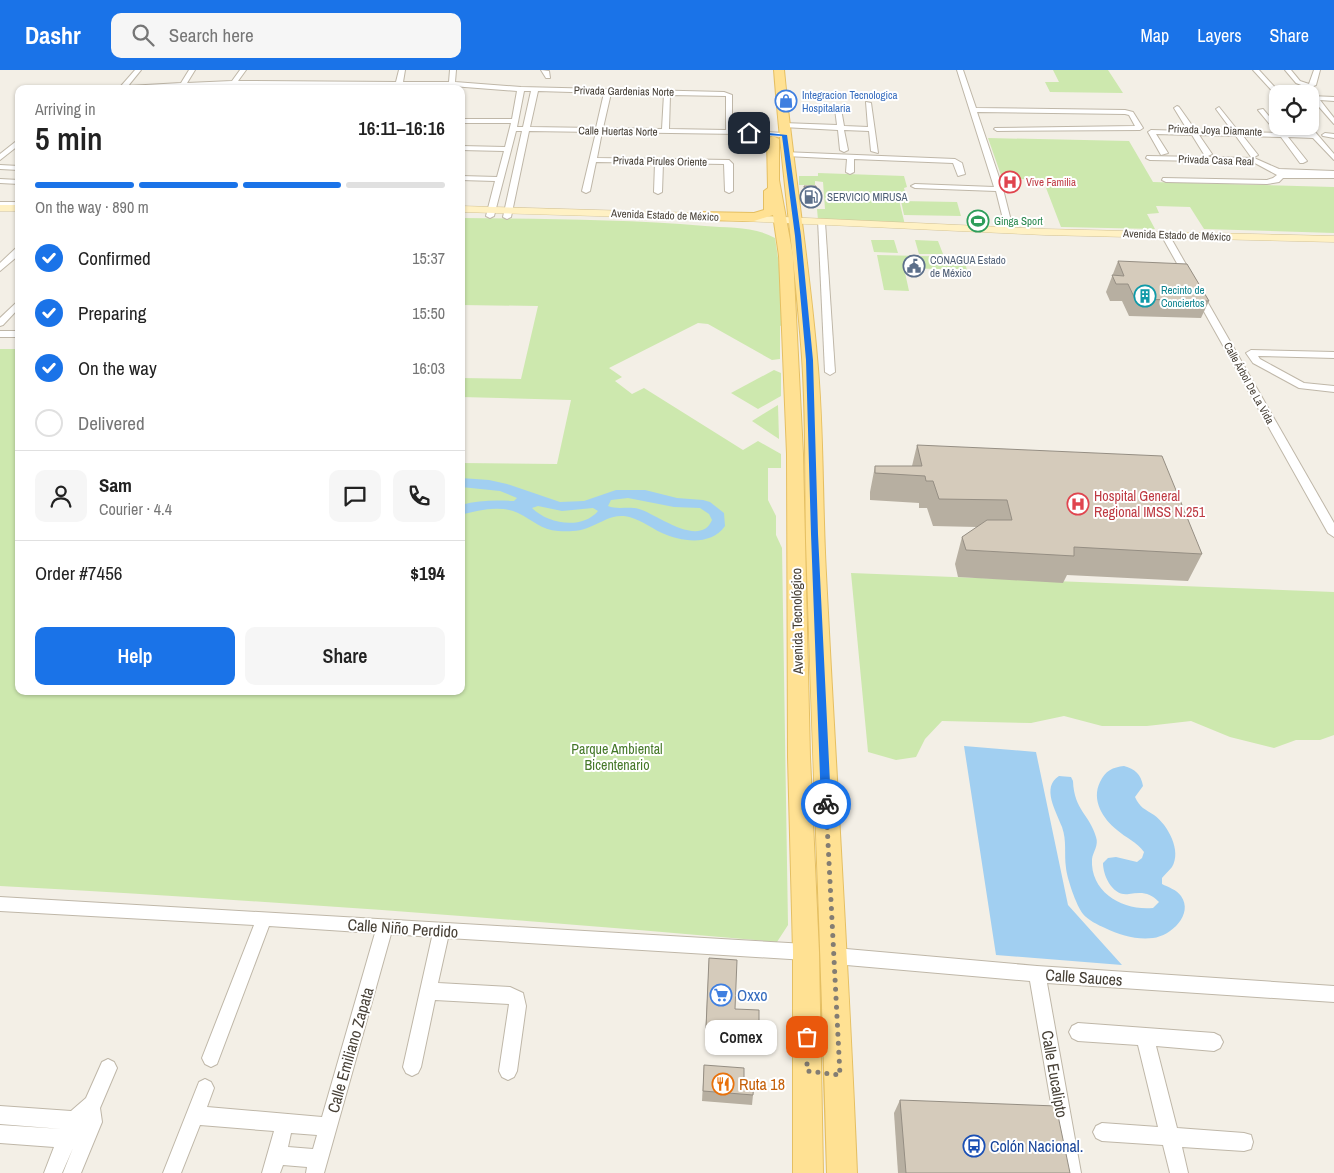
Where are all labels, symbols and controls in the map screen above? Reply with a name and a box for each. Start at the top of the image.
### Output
search box [111,13,461,58]
text: Dashr [25,19,81,51]
icon: search [129,21,157,49]
text: Search here [169,22,254,48]
text: Map [1141,23,1169,48]
text: Layers [1197,23,1242,48]
text: Share [1270,23,1309,48]
street label: Privada Gardenias Norte [574,83,674,99]
map controls [1269,85,1319,135]
button: locate [1269,85,1319,135]
place label: Integracion Tecnologica Hospitalaria [802,88,898,115]
shop icon: Integracion Tecnologica Hospitalaria [774,89,798,113]
text: Arriving in [35,98,96,120]
pin [728,112,770,154]
text: 16:11–16:16 [358,115,445,141]
text: 5 min [35,117,103,160]
icon: home [735,119,763,147]
street label: Privada Joya Diamante [1168,121,1262,139]
street label: Calle Huertas Norte [578,123,658,139]
street label: Privada Casa Real [1178,152,1254,168]
street label: Privada Pirules Oriente [613,153,707,169]
hospital icon: Vive Familia [998,170,1022,194]
place label: Vive Familia [1026,175,1076,189]
fuel station icon: SERVICIO MIRUSA [799,185,823,209]
place label: SERVICIO MIRUSA [827,190,909,204]
text: On the way · 890 m [35,196,149,218]
street label: Avenida Estado de México [610,206,719,224]
sports icon: Ginga Sport [966,209,990,233]
place label: Ginga Sport [994,214,1043,228]
street label: Avenida Estado de México [1122,226,1231,244]
icon: check [35,244,63,272]
text: Confirmed [78,245,151,271]
text: 15:37 [412,247,445,269]
place label: CONAGUA Estado de México [930,253,1006,280]
public building icon: CONAGUA Estado de México [902,254,926,278]
place label: Recinto de Conciertos [1161,283,1205,310]
building icon: Recinto de Conciertos [1133,284,1157,308]
icon: check [35,299,63,327]
text: Preparing [78,300,146,326]
text: 15:50 [412,302,445,324]
street label: Calle Árbol De La Vida [1221,340,1277,426]
icon: check [35,354,63,382]
text: On the way [78,355,157,381]
text: 16:03 [412,357,445,379]
text: Delivered [78,410,145,436]
button: person [35,470,87,522]
button: chat [329,470,381,522]
button: phone [393,470,445,522]
text: Sam [99,472,132,498]
place label: Hospital General Regional IMSS N.251 [1094,487,1206,521]
hospital icon: Hospital General Regional IMSS N.251 [1066,492,1090,516]
text: Courier · 4.4 [99,498,172,520]
text: Order #7456 [35,560,122,586]
text: $194 [410,560,445,586]
street label: Avenida Tecnológico [787,568,807,675]
button: Help [35,627,235,685]
button: Share [245,627,445,685]
park label: Parque Ambiental Bicentenario [571,740,663,774]
courier [801,779,851,829]
icon: bike [812,790,840,818]
street label: Calle Niño Perdido [347,913,459,943]
street label: Calle Sauces [1045,963,1123,991]
supermarket icon: Oxxo [709,983,733,1007]
street label: Calle Emiliano Zapata [322,984,379,1115]
place label: Oxxo [737,984,768,1006]
pin [786,1016,828,1058]
callout: Comex [704,1020,777,1054]
icon: bag [793,1023,821,1051]
text: Comex [720,1026,763,1048]
street label: Calle Eucalipto [1037,1029,1073,1119]
restaurant icon: Ruta 18 [711,1072,735,1096]
place label: Ruta 18 [739,1073,785,1095]
bus stop icon: Colón Nacional. [962,1134,986,1158]
place label: Colón Nacional. [990,1135,1083,1157]

